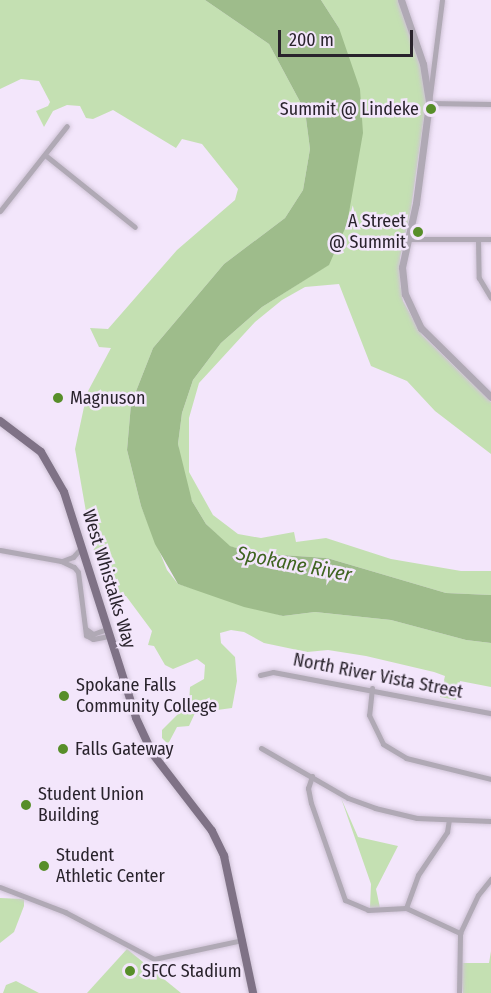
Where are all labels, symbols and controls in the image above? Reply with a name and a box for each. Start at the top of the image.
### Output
scale bar [281,18,416,56]
text: 200 m [289,29,334,51]
place label: Summit @ Lindeke [280,98,419,120]
marker: Summit @ Lindeke [424,102,438,116]
place label: A Street @ Summit [329,211,406,254]
marker: A Street @ Summit [411,225,425,239]
place label: Magnuson [70,387,145,409]
marker: Magnuson [51,391,65,405]
street label: West Whistalks Way [78,507,140,651]
water label: Spokane River [234,541,354,587]
street label: North River Vista Street [291,649,465,703]
place label: Spokane Falls Community College [76,675,217,718]
marker: Spokane Falls Community College [57,689,71,703]
place label: Falls Gateway [75,738,174,760]
marker: Falls Gateway [56,742,70,756]
place label: Student Union Building [38,784,144,826]
marker: Student Union Building [19,798,33,812]
place label: Student Athletic Center [56,845,165,888]
marker: Student Athletic Center [37,859,51,873]
place label: SFCC Stadium [142,960,242,982]
marker: SFCC Stadium [123,964,137,978]

